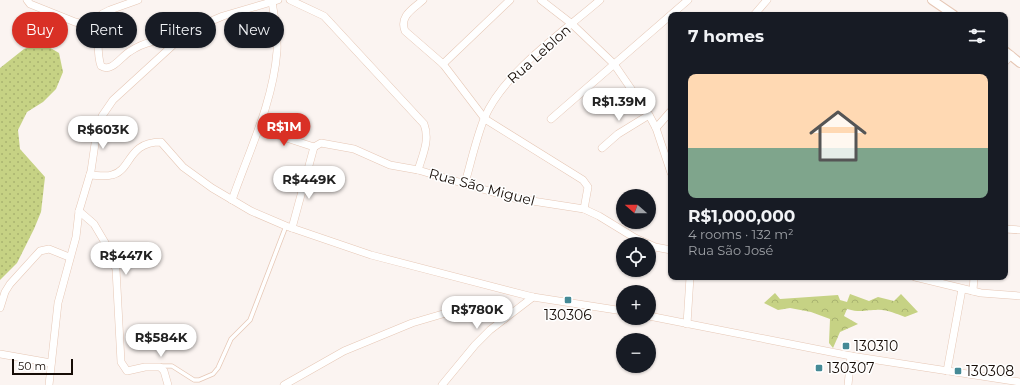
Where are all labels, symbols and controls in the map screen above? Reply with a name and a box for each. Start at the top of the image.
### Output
chip: Buy [12,12,68,48]
chip: Rent [76,12,137,48]
chip: Filters [145,12,216,48]
chip: New [224,12,284,48]
street label: Rua Leblon [503,21,575,87]
icon: filters [966,25,988,47]
text: 7 homes [688,26,764,46]
pin: R$1.39M [582,88,656,122]
text: R$1.39M [592,93,646,109]
icon: home [802,100,874,172]
pin: R$1M [260,113,308,147]
pin: R$603K [70,116,136,150]
text: R$1M [266,118,302,134]
text: R$603K [77,121,129,137]
street label: Rua São Miguel [427,164,537,210]
pin: R$449K [276,166,342,200]
text: R$449K [282,171,336,187]
north arrow [616,189,656,229]
map controls [616,189,656,373]
text: R$1,000,000 [688,206,795,226]
text: 4 rooms · 132 m² [688,226,794,242]
button: locate [616,237,656,277]
pin: R$447K [93,242,159,276]
text: Rua São José [688,242,773,258]
text: R$447K [99,247,153,263]
button: + [616,285,656,325]
marker: 130306 [563,295,573,305]
pin: R$780K [444,296,510,330]
text: R$780K [451,301,503,317]
place label: 130306 [544,306,592,324]
pin: R$584K [128,324,194,358]
text: R$584K [135,329,187,345]
button: − [616,333,656,373]
place label: 130310 [854,337,898,355]
marker: 130310 [841,341,851,351]
scale bar [12,357,73,376]
text: 50 m [18,359,46,373]
place label: 130307 [827,359,874,377]
place label: 130308 [966,362,1014,380]
marker: 130307 [814,363,824,373]
marker: 130308 [953,366,963,376]

